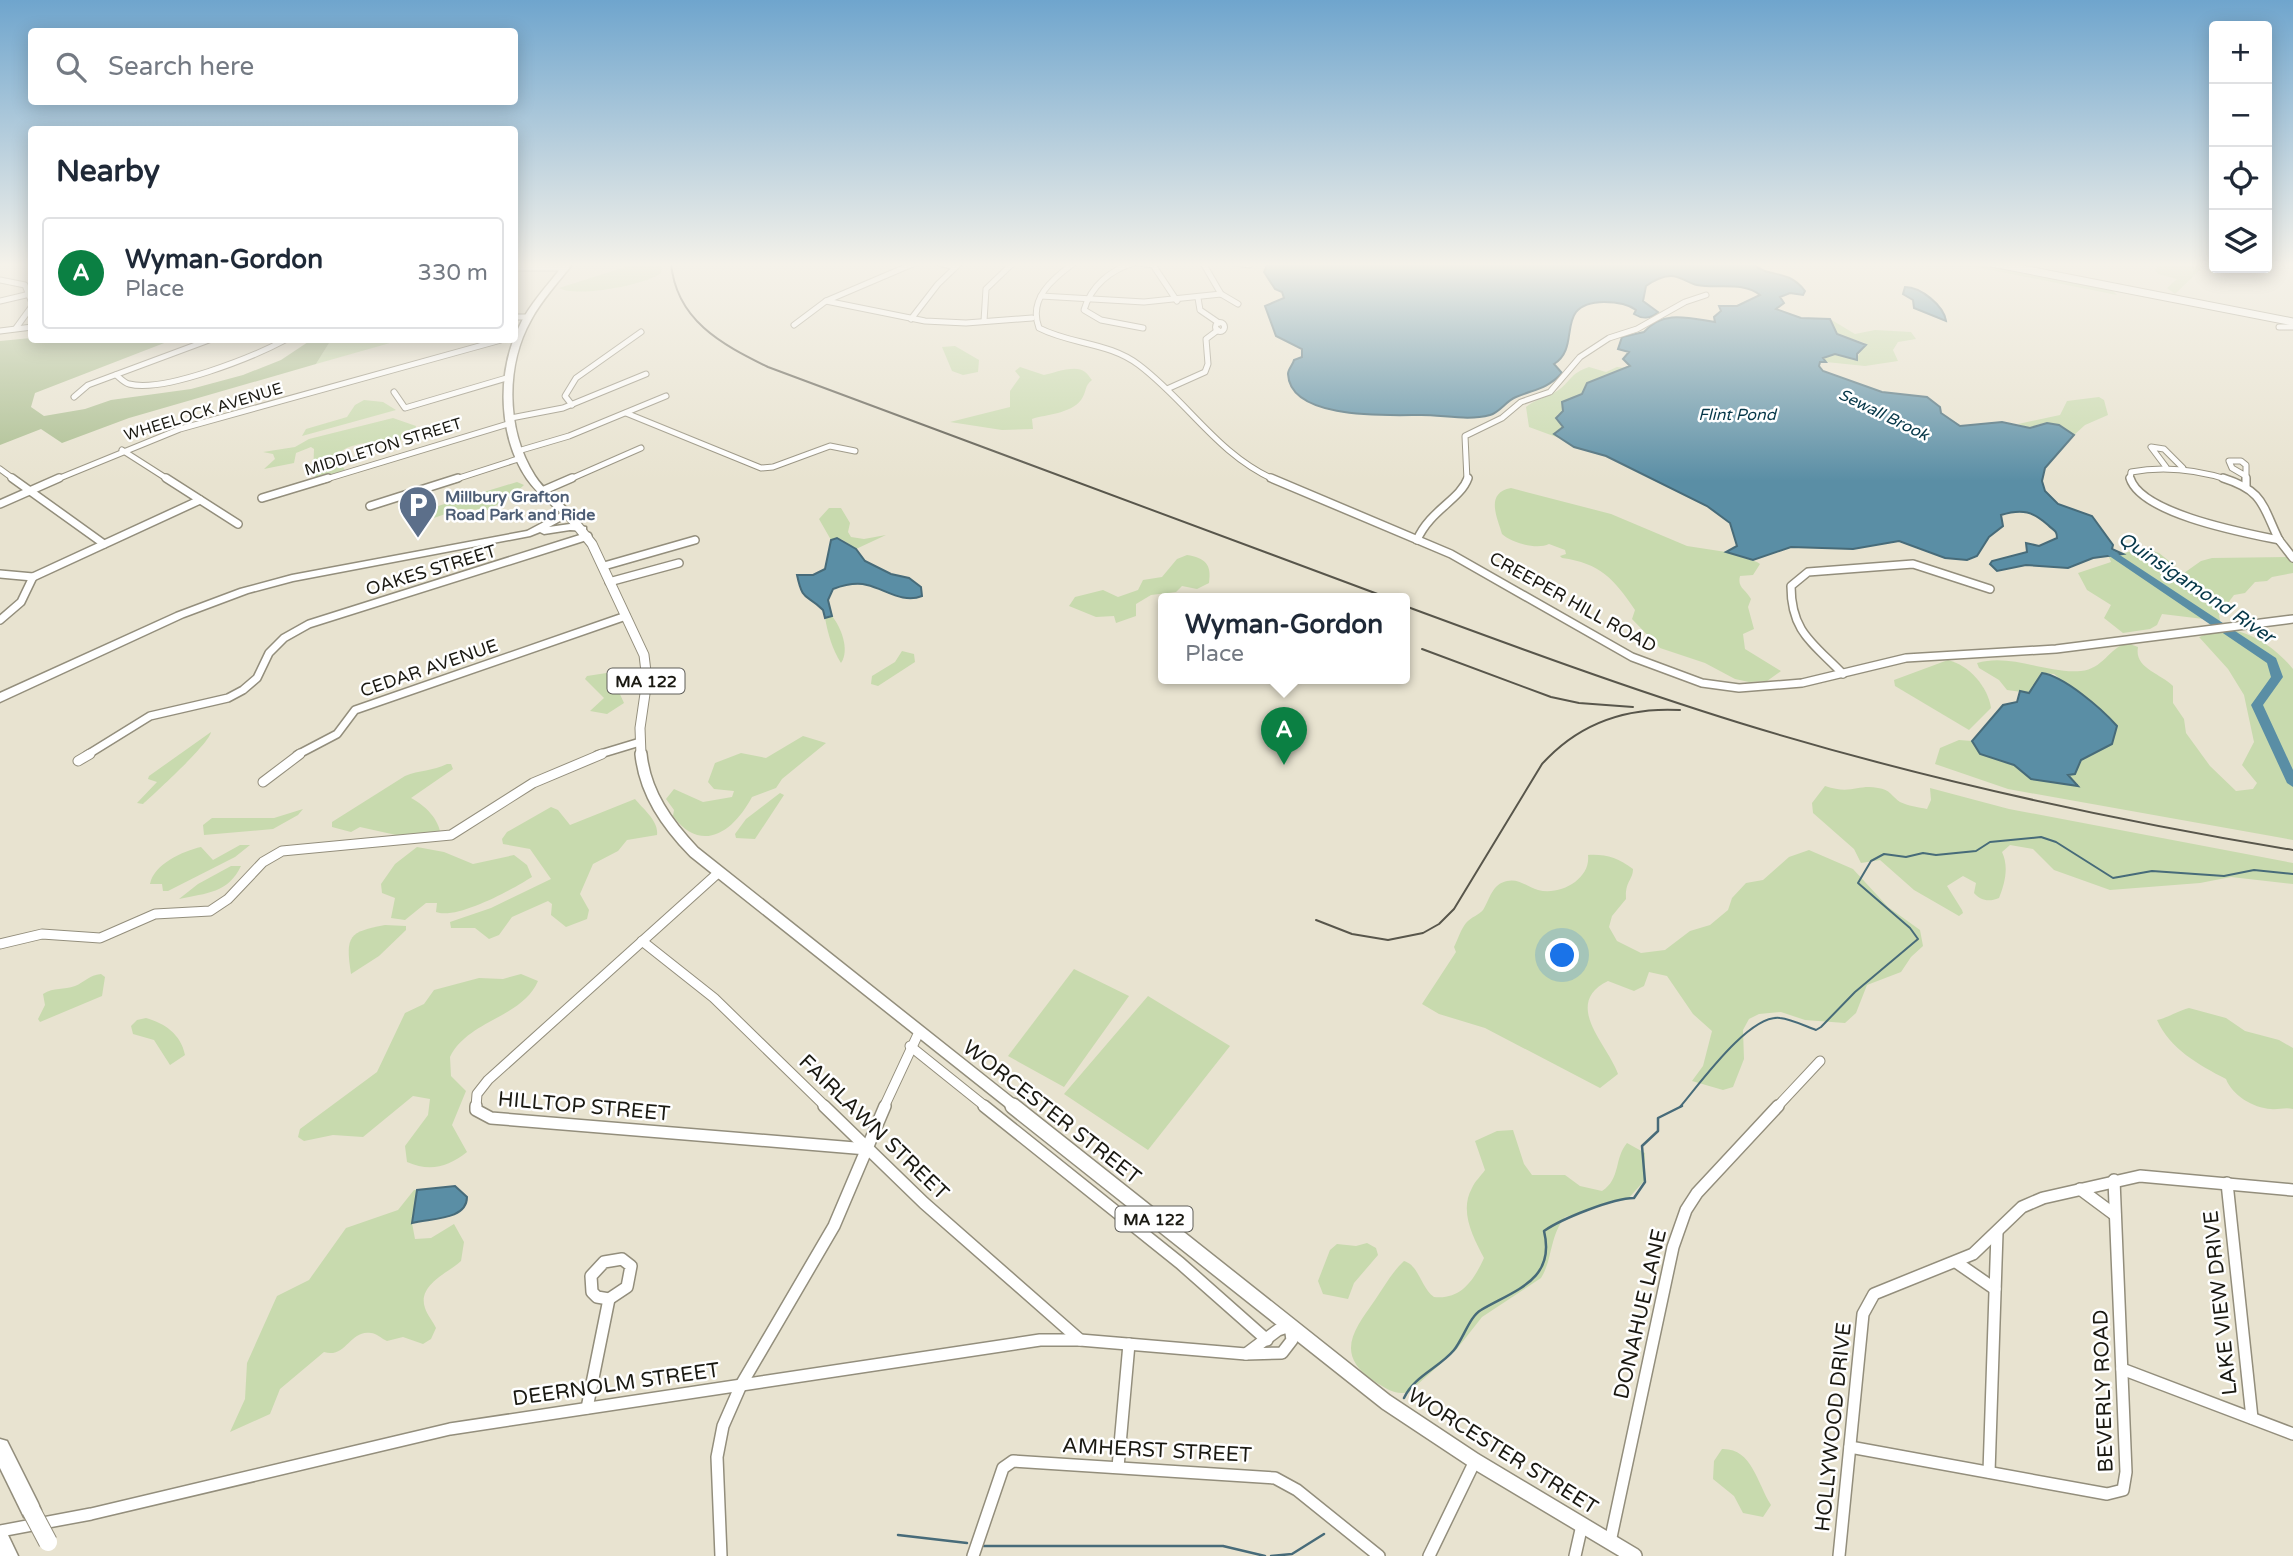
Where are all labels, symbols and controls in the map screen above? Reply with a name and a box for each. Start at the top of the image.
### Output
map controls [2209,21,2272,273]
button: + [2209,21,2272,84]
search box [28,28,518,105]
icon: search [52,48,90,86]
text: Search here [108,51,254,82]
button: − [2209,84,2272,147]
button: locate [2209,147,2272,210]
text: Nearby [56,153,160,190]
button: layers [2209,210,2272,273]
text: Wyman-Gordon [125,244,323,275]
text: A [72,259,90,287]
text: 330 m [418,259,488,287]
text: Place [125,275,184,303]
street label: WHEELOCK AVENUE [122,378,285,446]
water label: Sewall Brook [1835,385,1933,446]
water label: Flint Pond [1698,405,1778,425]
street label: MIDDLETON STREET [302,413,465,480]
parking icon: Millbury Grafton Road Park and Ride [397,484,439,539]
place label: Millbury Grafton Road Park and Ride [445,487,595,525]
water label: Quinsigamond River [2114,527,2281,650]
street label: OAKES STREET [363,540,499,600]
street label: CREEPER HILL ROAD [1486,547,1660,657]
popup [1158,593,1410,684]
text: Wyman-Gordon [1185,609,1383,640]
street label: CEDAR AVENUE [357,634,501,702]
text: Place [1185,640,1244,668]
road number: MA 122 [608,668,684,694]
pin: A [1261,707,1307,765]
your location [1545,938,1579,972]
street label: WORCESTER STREET [958,1035,1146,1190]
street label: FAIRLAWN STREET [794,1049,954,1205]
street label: HILLTOP STREET [497,1087,671,1127]
road number: MA 122 [1116,1206,1192,1232]
street label: LAKE VIEW DRIVE [2198,1209,2243,1397]
street label: DONAHUE LANE [1609,1227,1672,1401]
street label: BEVERLY ROAD [2088,1309,2119,1473]
street label: HOLLYWOOD DRIVE [1810,1321,1857,1533]
street label: DEERNOLM STREET [511,1358,721,1411]
street label: WORCESTER STREET [1403,1383,1603,1520]
street label: AMHERST STREET [1061,1433,1253,1468]

